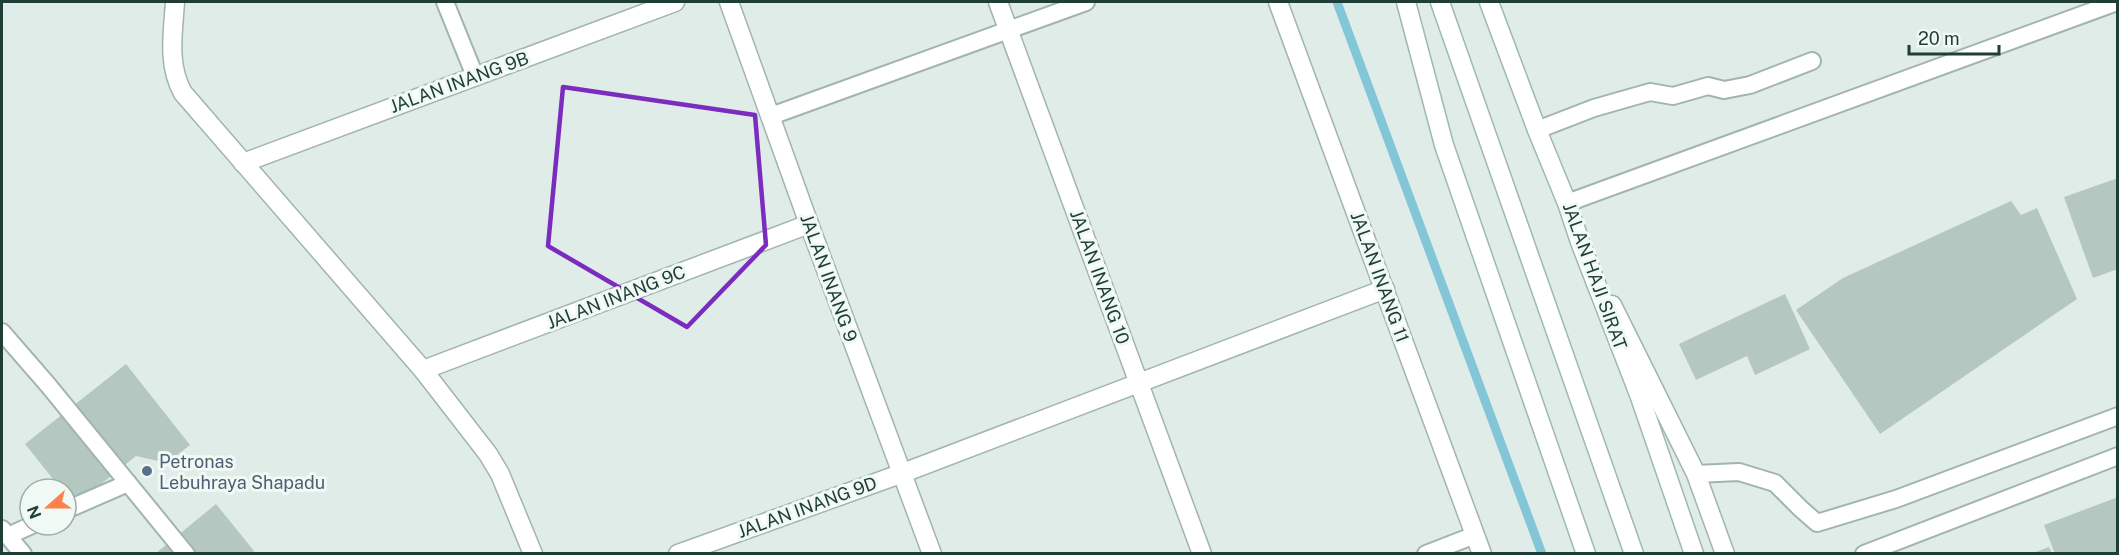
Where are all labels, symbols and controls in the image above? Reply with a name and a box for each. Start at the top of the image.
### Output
scale bar [1909,18,1999,56]
text: 20 m [1918,28,1960,49]
street label: JALAN INANG 9B [387,47,531,117]
street label: JALAN HAJI SIRAT [1559,200,1631,353]
street label: JALAN INANG 10 [1066,207,1134,347]
street label: JALAN INANG 11 [1347,209,1413,345]
street label: JALAN INANG 9 [796,211,862,345]
street label: JALAN INANG 9C [544,261,688,333]
place label: Petronas Lebuhraya Shapadu [159,451,325,493]
marker: Petronas Lebuhraya Shapadu [140,464,154,478]
street label: JALAN INANG 9D [734,472,880,542]
north arrow [18,477,78,537]
text: N [23,503,46,521]

